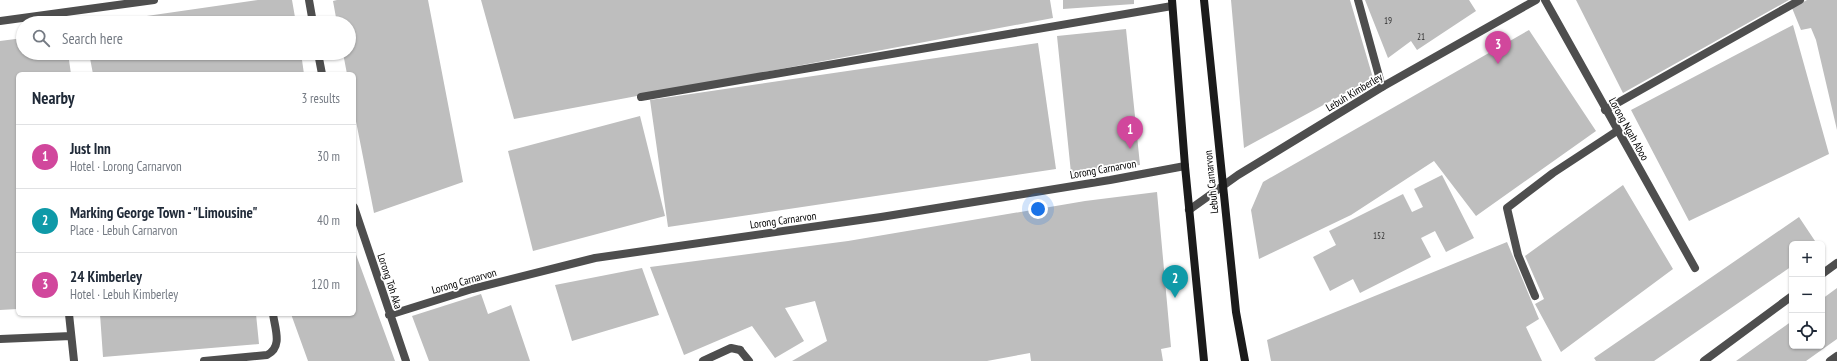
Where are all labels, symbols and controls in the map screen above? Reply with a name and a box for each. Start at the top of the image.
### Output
house number: 19 [1384,15,1392,26]
search box [16,16,356,60]
icon: search [30,27,52,49]
text: Search here [62,29,123,48]
house number: 21 [1417,31,1425,42]
pin: 3 [1485,31,1511,64]
street label: Lebuh Kimberley [1323,69,1386,114]
text: Nearby [32,87,75,109]
text: 3 results [301,90,340,107]
street label: Lorong Ngah Aboo [1606,95,1652,163]
pin: 1 [1117,116,1143,149]
text: Just Inn [70,139,111,158]
text: 1 [42,148,48,165]
text: 30 m [317,148,340,165]
street label: Lebuh Carnarvon [1201,149,1221,214]
street label: Lorong Carnarvon [1069,156,1137,182]
text: Hotel · Lorong Carnarvon [70,158,182,175]
your location [1028,199,1048,219]
text: Marking George Town - "Limousine" [70,203,258,222]
street label: Lorong Carnarvon [749,208,817,232]
text: 2 [42,212,48,229]
text: 40 m [317,212,340,229]
text: Place · Lebuh Carnarvon [70,222,177,239]
house number: 152 [1373,230,1385,241]
map controls [1789,241,1825,349]
button: + [1789,241,1825,277]
street label: Lorong Toh Aka [374,251,406,311]
street label: Lorong Carnarvon [430,265,498,297]
pin: 2 [1162,265,1188,298]
text: 24 Kimberley [70,267,142,286]
text: 3 [42,276,48,293]
text: 120 m [311,276,340,293]
button: − [1789,277,1825,313]
text: Hotel · Lebuh Kimberley [70,286,178,303]
button: locate [1789,313,1825,349]

